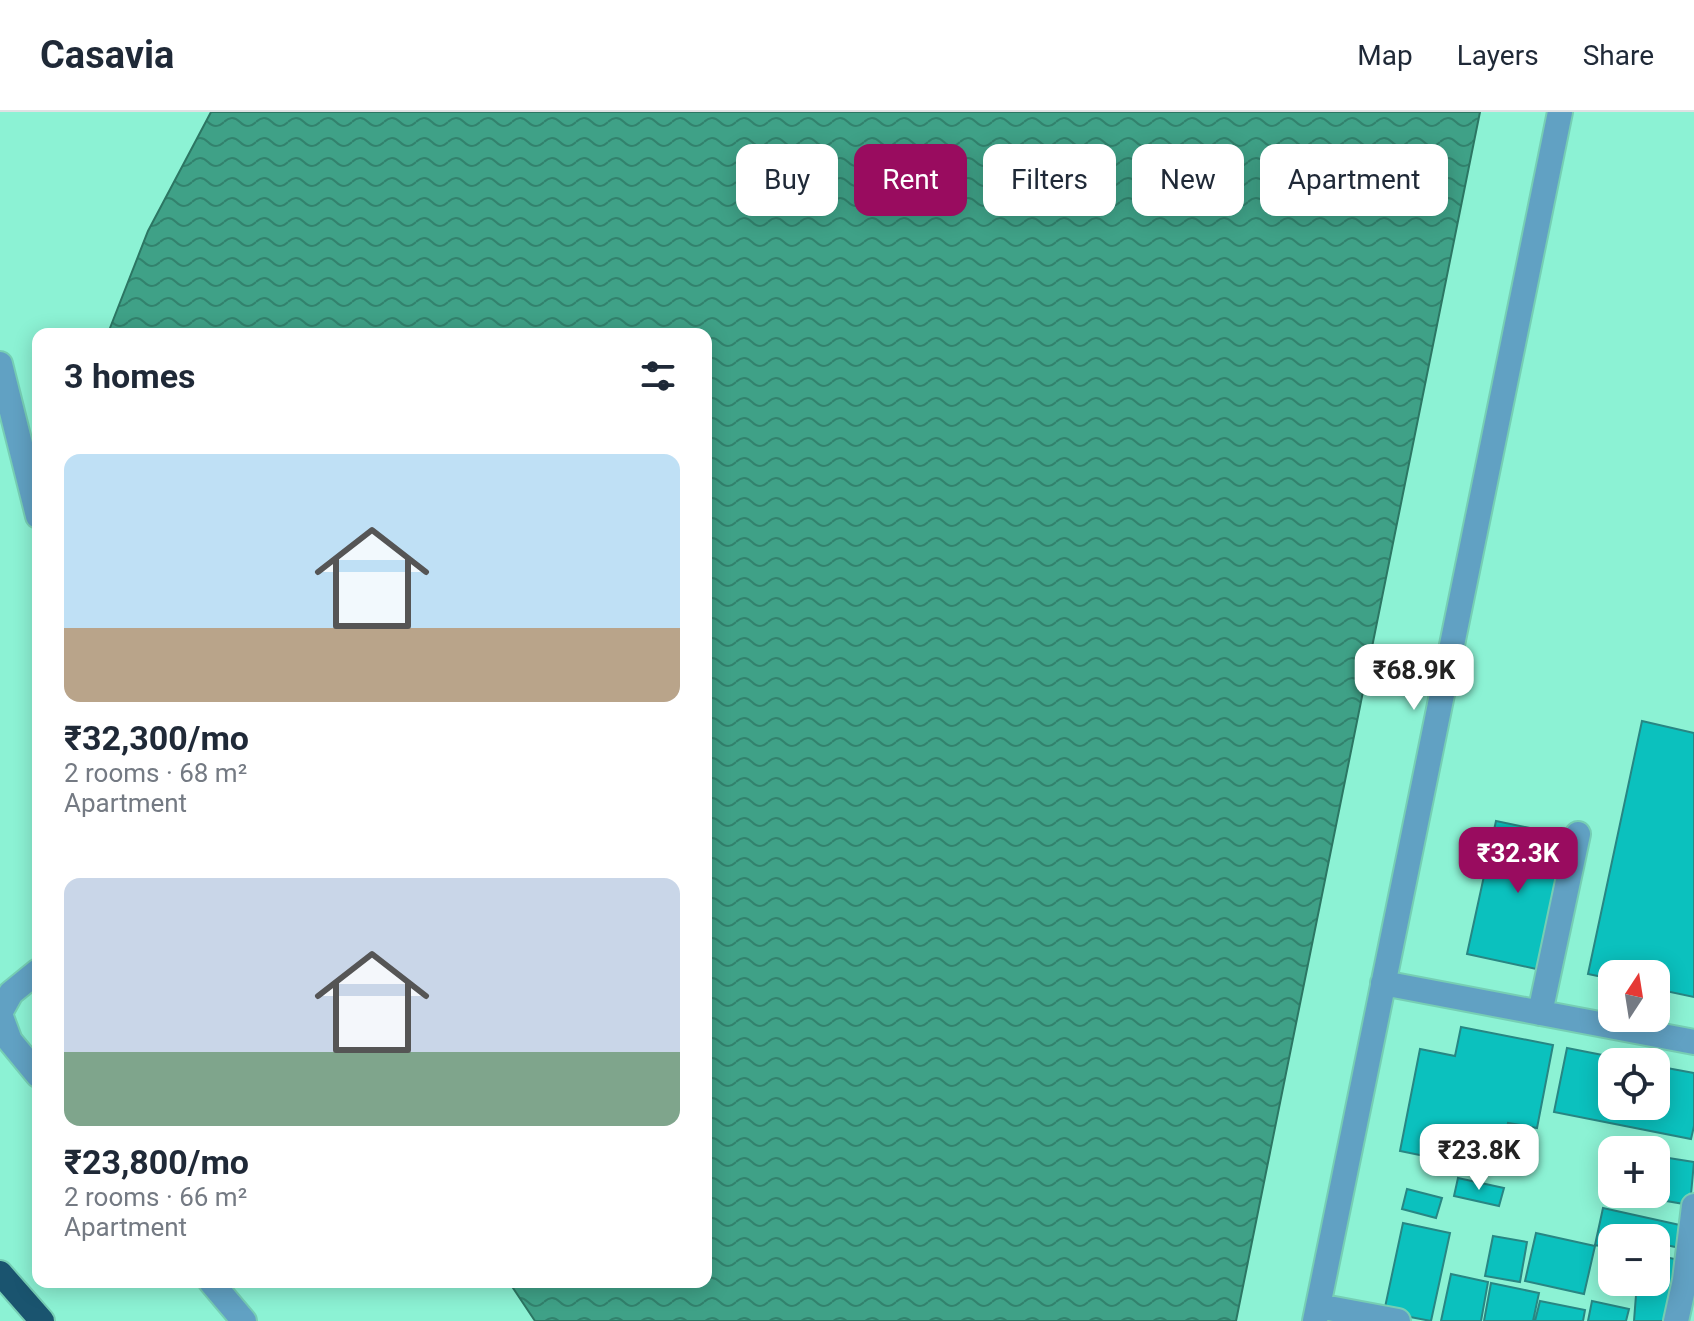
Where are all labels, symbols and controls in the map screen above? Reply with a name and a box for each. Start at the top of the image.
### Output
text: Casavia [40,33,174,77]
text: Map [1357,39,1413,72]
text: Layers [1457,39,1539,72]
text: Share [1583,39,1654,72]
chip: Buy [736,144,838,216]
chip: Rent [854,144,967,216]
chip: Filters [983,144,1116,216]
chip: New [1132,144,1244,216]
chip: Apartment [1260,144,1448,216]
icon: filters [636,354,680,398]
text: 3 homes [64,356,195,396]
icon: home [300,506,444,650]
pin: ₹68.9K [1349,644,1479,712]
text: ₹68.9K [1373,655,1455,685]
text: ₹32,300/mo [64,718,249,758]
text: 2 rooms · 68 m² [64,758,247,788]
text: Apartment [64,788,187,818]
pin: ₹32.3K [1453,827,1583,895]
text: ₹32.3K [1477,838,1559,868]
icon: home [300,930,444,1074]
north arrow [1598,960,1670,1032]
map controls [1598,960,1670,1296]
button: locate [1598,1048,1670,1120]
pin: ₹23.8K [1414,1124,1544,1192]
text: ₹23.8K [1438,1135,1520,1165]
button: + [1598,1136,1670,1208]
text: ₹23,800/mo [64,1142,249,1182]
text: 2 rooms · 66 m² [64,1182,247,1212]
text: Apartment [64,1212,187,1242]
button: − [1598,1224,1670,1296]

